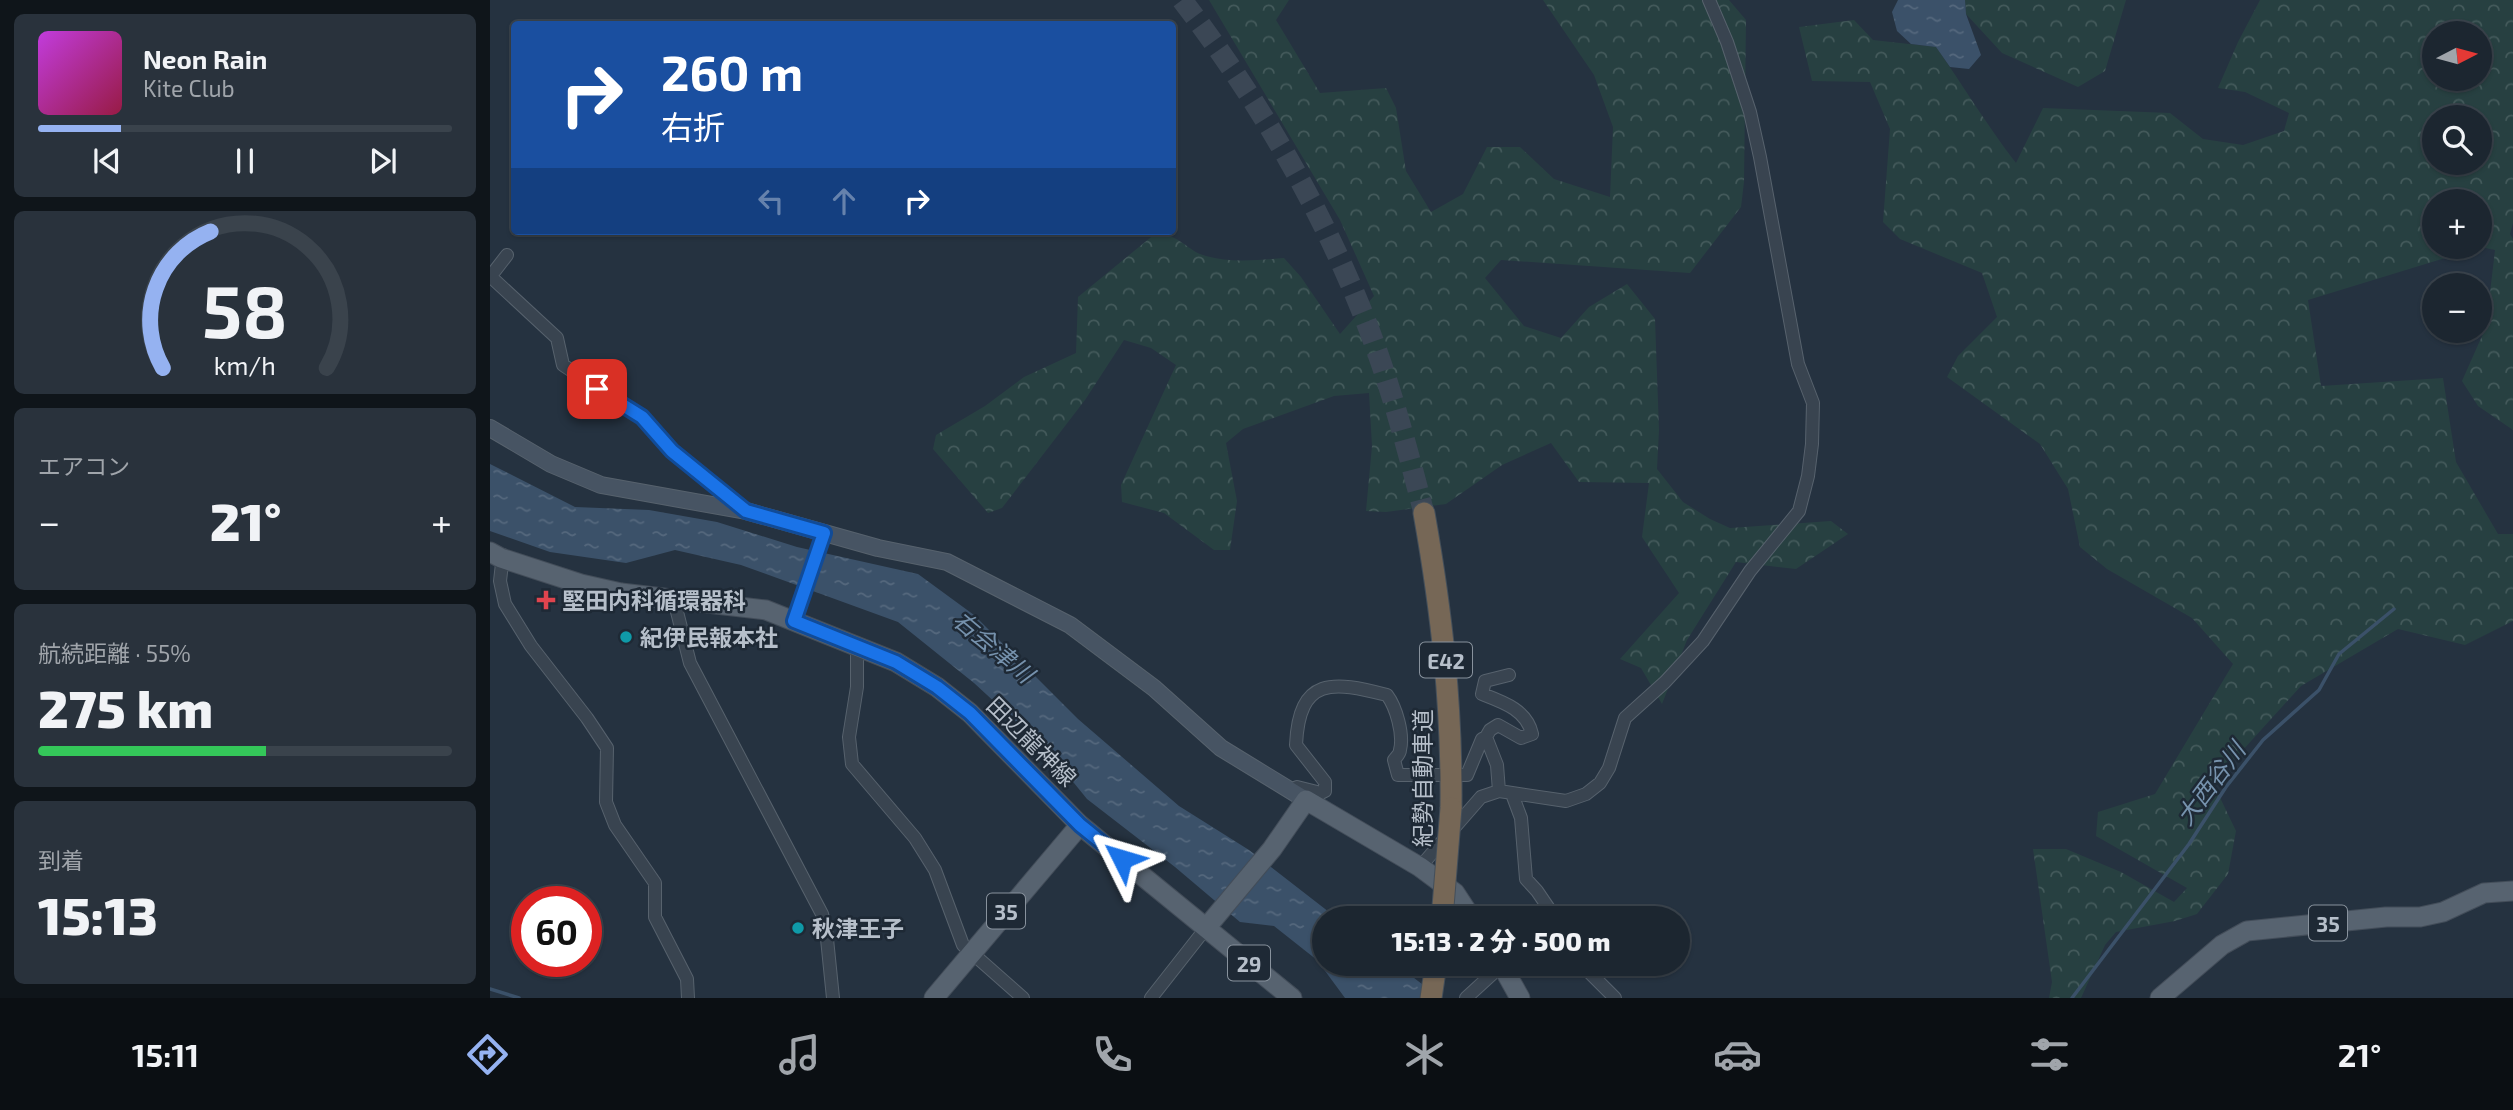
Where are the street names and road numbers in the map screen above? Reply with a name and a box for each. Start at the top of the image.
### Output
road number: E42 [1420,642,1472,678]
street label: 田辺龍神線 [981,690,1083,792]
street label: 紀勢自動車道 [1408,709,1436,847]
road number: 35 [987,894,1025,928]
road number: 35 [2309,906,2347,940]
road number: 29 [1228,946,1270,981]

